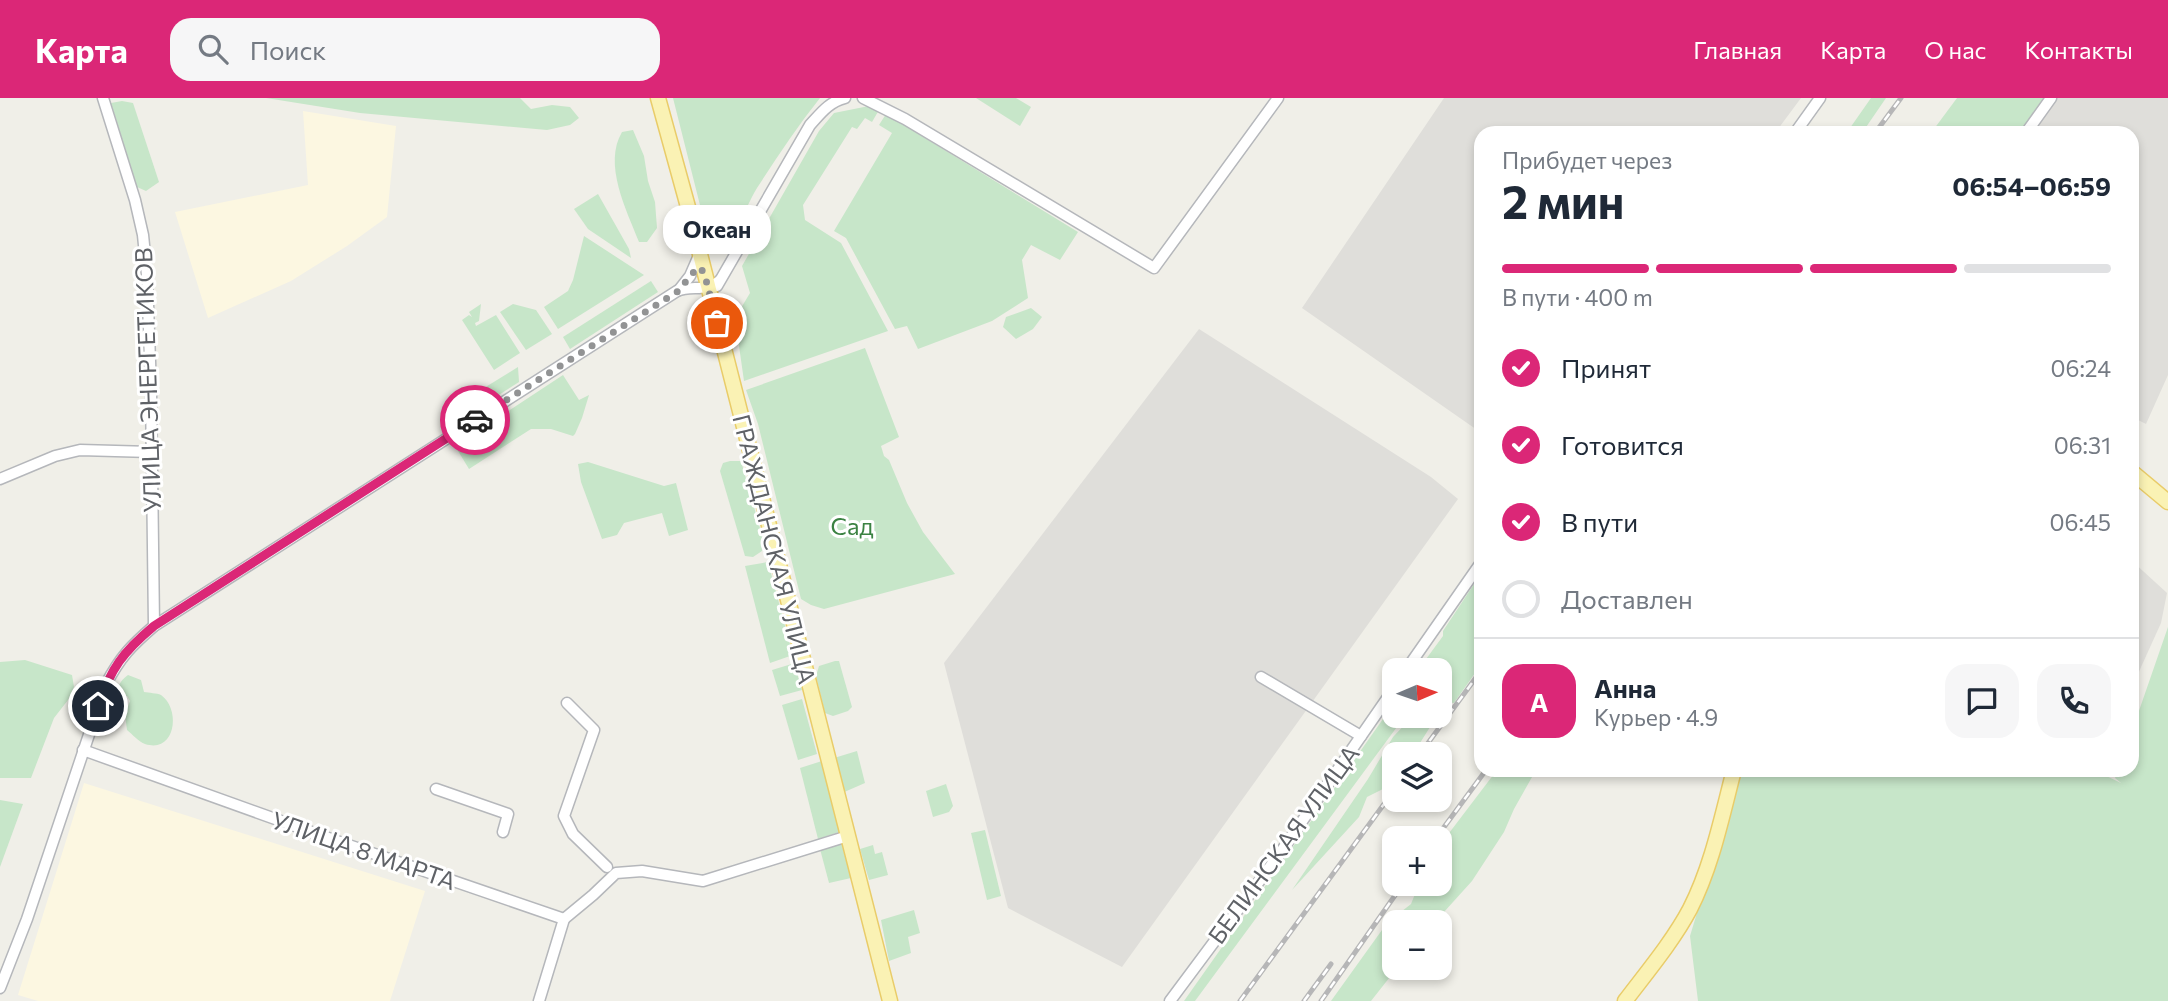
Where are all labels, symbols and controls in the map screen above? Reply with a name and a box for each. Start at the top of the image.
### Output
search box [170,18,660,81]
text: Карта [35,29,128,70]
icon: search [194,30,232,68]
text: Поиск [250,34,326,65]
text: Главная [1693,35,1782,64]
text: Карта [1820,35,1886,64]
text: О нас [1924,35,1986,64]
text: Контакты [2024,35,2133,64]
text: Прибудет через [1502,146,1672,174]
text: 06:54–06:59 [1952,170,2111,201]
text: 2 мин [1502,172,1624,228]
callout: Океан [663,204,771,253]
text: Океан [683,215,751,243]
street label: УЛИЦА ЭНЕРГЕТИКОВ [128,247,166,513]
text: В пути · 400 m [1502,283,1653,311]
pin [687,293,747,353]
icon: bag [698,304,736,342]
icon: check [1502,349,1540,387]
text: Принят [1561,352,1651,383]
text: 06:24 [2050,354,2111,382]
courier [440,385,510,455]
icon: car [456,401,494,439]
street label: ГРАЖДАНСКАЯ УЛИЦА [727,411,823,687]
icon: check [1502,426,1540,464]
text: Готовится [1561,429,1684,460]
text: 06:31 [2054,431,2111,459]
icon: check [1502,503,1540,541]
text: В пути [1561,506,1638,537]
text: 06:45 [2050,508,2111,536]
park label: Сад [831,511,873,540]
text: Доставлен [1561,583,1693,614]
north arrow [1382,658,1452,728]
map controls [1382,658,1452,980]
button: chat [1945,664,2019,738]
button: phone [2037,664,2111,738]
text: Анна [1594,672,1656,703]
pin [68,676,128,736]
text: А [1530,686,1548,717]
icon: home [79,687,117,725]
text: Курьер · 4.9 [1594,703,1718,731]
street label: БЕЛИНСКАЯ УЛИЦА [1201,739,1365,949]
button: layers [1382,742,1452,812]
street label: УЛИЦА 8 МАРТА [268,805,460,895]
button: + [1382,826,1452,896]
button: − [1382,910,1452,980]

